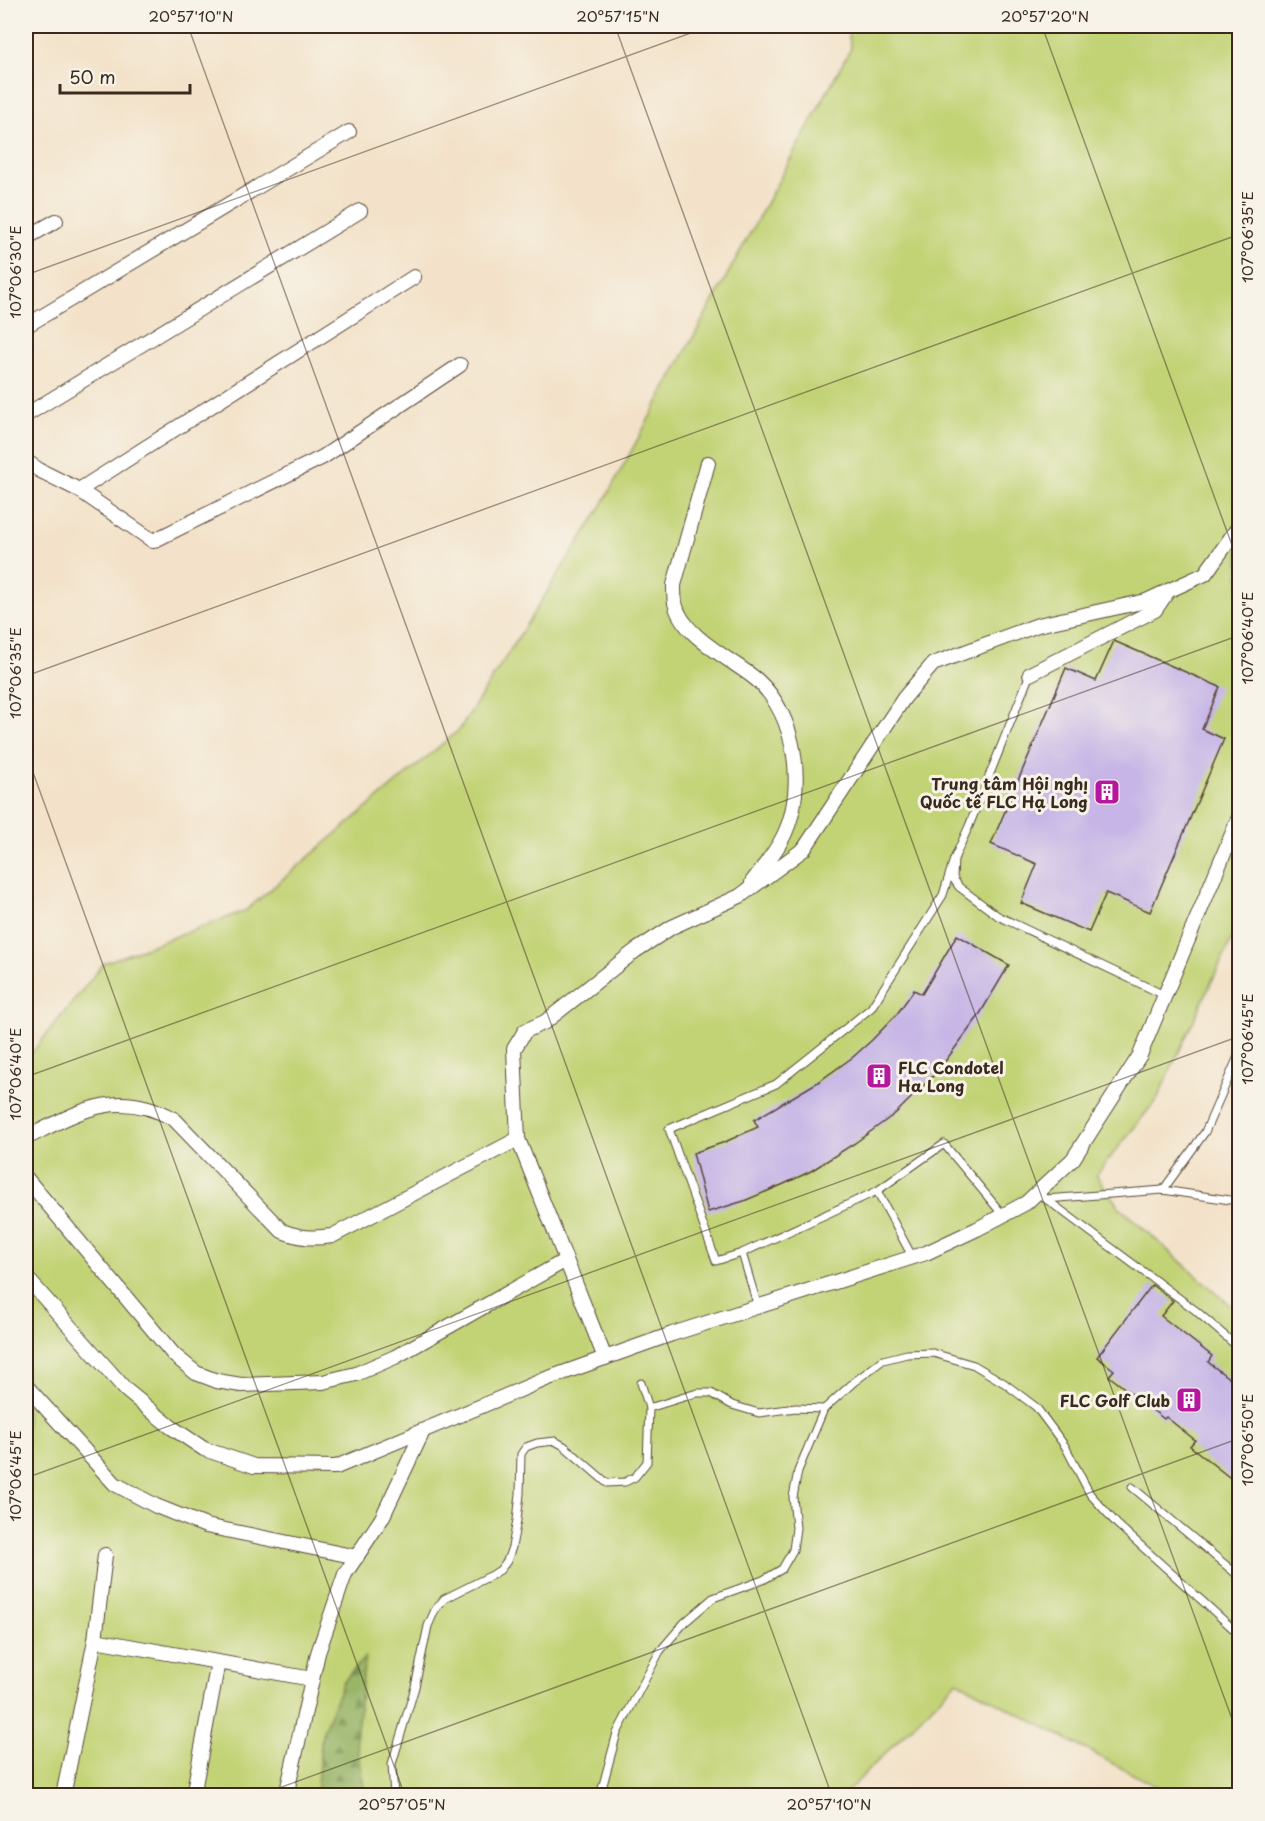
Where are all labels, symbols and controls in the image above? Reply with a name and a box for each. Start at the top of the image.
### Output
text: 20°57'10"N [149,4,233,27]
text: 20°57'15"N [576,4,660,27]
text: 20°57'20"N [1001,4,1089,27]
scale bar [60,57,190,95]
text: 50 m [69,63,116,90]
text: 107°06'35"E [1235,191,1258,283]
text: 107°06'30"E [3,225,26,319]
text: 107°06'40"E [1235,591,1258,685]
text: 107°06'35"E [3,627,26,719]
place label: Trung tâm Hội nghị Quốc tế FLC Hạ Long [920,771,1088,813]
building icon: Trung tâm Hội nghị Quốc tế FLC Hạ Long [1092,777,1122,807]
text: 107°06'45"E [1235,993,1258,1085]
text: 107°06'40"E [3,1027,26,1121]
place label: FLC Condotel Ha Long [898,1055,1004,1097]
building icon: FLC Condotel Ha Long [864,1061,894,1091]
building icon: FLC Golf Club [1174,1385,1204,1415]
place label: FLC Golf Club [1060,1388,1170,1412]
text: 107°06'50"E [1235,1394,1258,1486]
text: 107°06'45"E [3,1430,26,1522]
text: 20°57'05"N [358,1792,446,1815]
text: 20°57'10"N [787,1792,871,1815]

